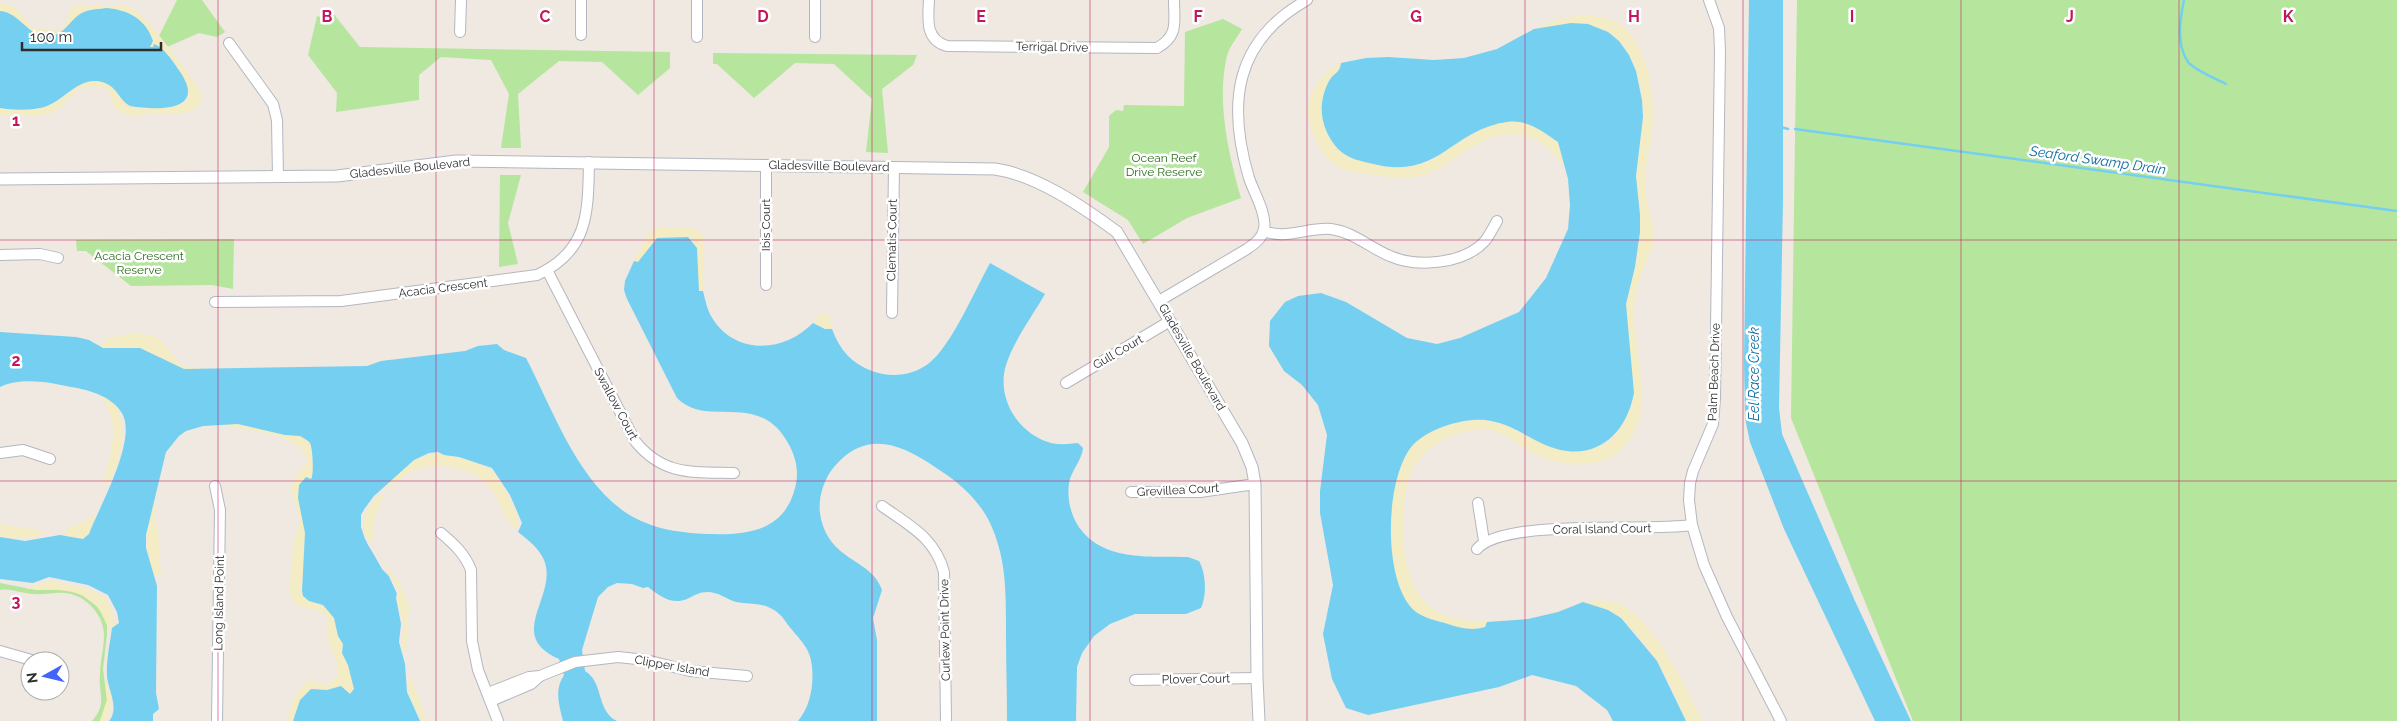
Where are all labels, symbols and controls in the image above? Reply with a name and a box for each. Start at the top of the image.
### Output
text: B [322,7,333,26]
text: C [540,7,551,26]
text: D [757,7,769,26]
text: E [976,7,986,26]
text: F [1193,7,1203,26]
text: G [1410,7,1422,26]
text: H [1628,7,1640,26]
text: I [1850,7,1854,26]
text: J [2066,7,2074,26]
text: K [2283,7,2294,26]
scale bar [22,20,161,52]
text: 100 m [30,28,72,46]
street label: Terrigal Drive [1016,39,1088,55]
text: 1 [12,111,20,130]
water label: Seaford Swamp Drain [2028,142,2167,177]
park label: Ocean Reef Drive Reserve [1126,151,1202,179]
street label: Gladesville Boulevard [349,155,471,181]
street label: Gladesville Boulevard [768,158,890,174]
street label: Ibis Court [759,199,773,251]
street label: Clematis Court [884,199,900,281]
park label: Acacia Crescent Reserve [94,249,184,277]
street label: Acacia Crescent [398,276,488,300]
street label: Gladesville Boulevard [1156,301,1228,413]
street label: Palm Beach Drive [1705,323,1723,421]
water label: Eel Race Creek [1746,327,1762,421]
street label: Gull Court [1090,332,1146,372]
text: 2 [11,351,21,370]
street label: Swallow Court [591,365,641,443]
street label: Grevillea Court [1136,481,1220,499]
street label: Coral Island Court [1552,521,1652,537]
street label: Long Island Point [211,555,227,651]
street label: Curlew Point Drive [937,579,953,681]
text: 3 [12,592,21,611]
north arrow [20,651,70,701]
street label: Clipper Island [633,653,711,679]
text: N [23,671,41,684]
street label: Plover Court [1162,671,1230,687]

